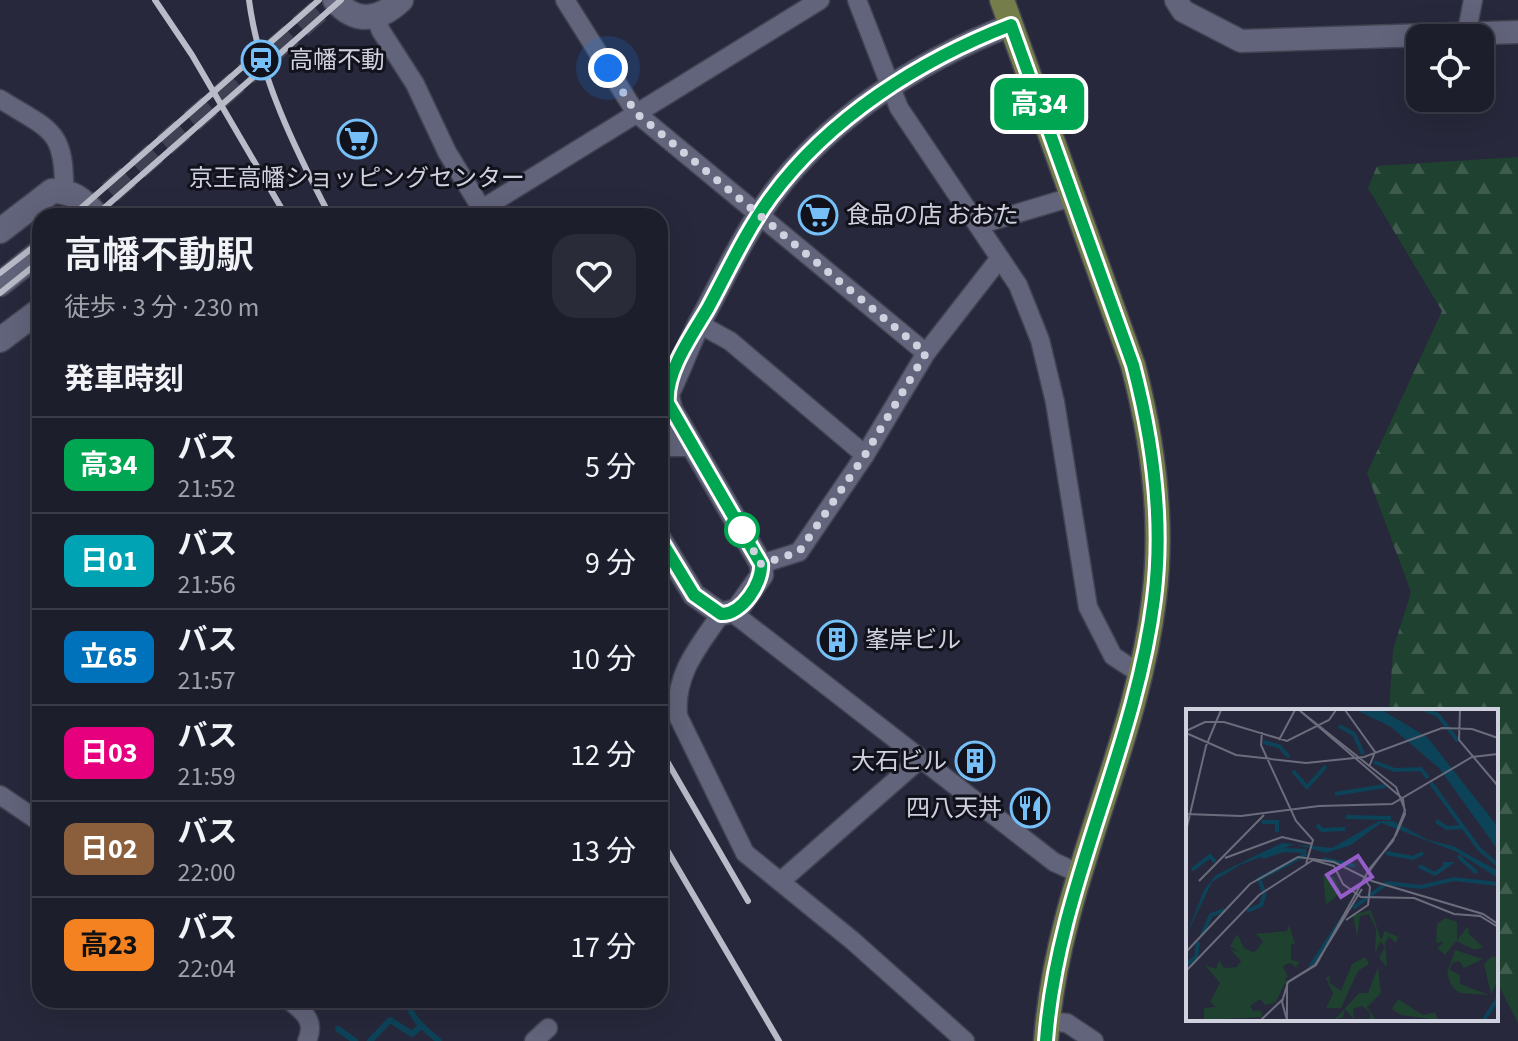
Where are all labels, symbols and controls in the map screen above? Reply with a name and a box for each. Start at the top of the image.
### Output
map controls [1406,24,1494,112]
button: locate [1406,24,1494,112]
station icon: 高幡不動 [240,39,282,81]
place label: 高幡不動 [289,43,385,78]
your location [588,48,628,88]
line badge: 高34 [993,78,1085,130]
text: 高34 [1010,84,1068,124]
supermarket icon: 京王高幡ショッピングセンター [336,118,378,160]
place label: 京王高幡ショッピングセンター [189,161,525,196]
supermarket icon: 食品の店 おおた [797,194,839,236]
place label: 食品の店 おおた [846,198,1019,233]
text: 高幡不動駅 [64,229,254,283]
button: heart [552,234,636,318]
text: 徒歩 · 3 分 · 230 m [64,289,259,326]
text: 発車時刻 [64,358,184,401]
text: バス [178,427,238,470]
text: 高34 [80,445,138,485]
text: 5 分 [585,446,636,489]
text: 21:52 [178,470,236,507]
unlabelled marker [725,513,759,547]
text: バス [178,523,238,566]
text: 日01 [80,541,138,581]
text: 9 分 [585,542,636,585]
text: 21:56 [178,566,236,603]
text: バス [178,619,238,662]
building icon: 峯岸ビル [816,619,858,661]
place label: 峯岸ビル [865,623,961,658]
text: 立65 [80,637,138,677]
text: 10 分 [570,638,636,681]
text: 21:57 [178,662,236,699]
inset map [1186,709,1498,1021]
text: バス [178,715,238,758]
text: 日03 [80,733,138,773]
text: 12 分 [570,734,636,777]
building icon: 大石ビル [954,740,996,782]
place label: 大石ビル [851,744,947,779]
text: 21:59 [178,758,236,795]
restaurant icon: 四八天丼 [1009,787,1051,829]
place label: 四八天丼 [906,791,1002,826]
text: バス [178,811,238,854]
text: 日02 [80,829,138,869]
text: 13 分 [570,830,636,873]
text: 22:00 [178,854,236,891]
text: バス [178,907,238,950]
text: 高23 [80,925,138,965]
text: 17 分 [570,926,636,969]
text: 22:04 [178,950,236,987]

